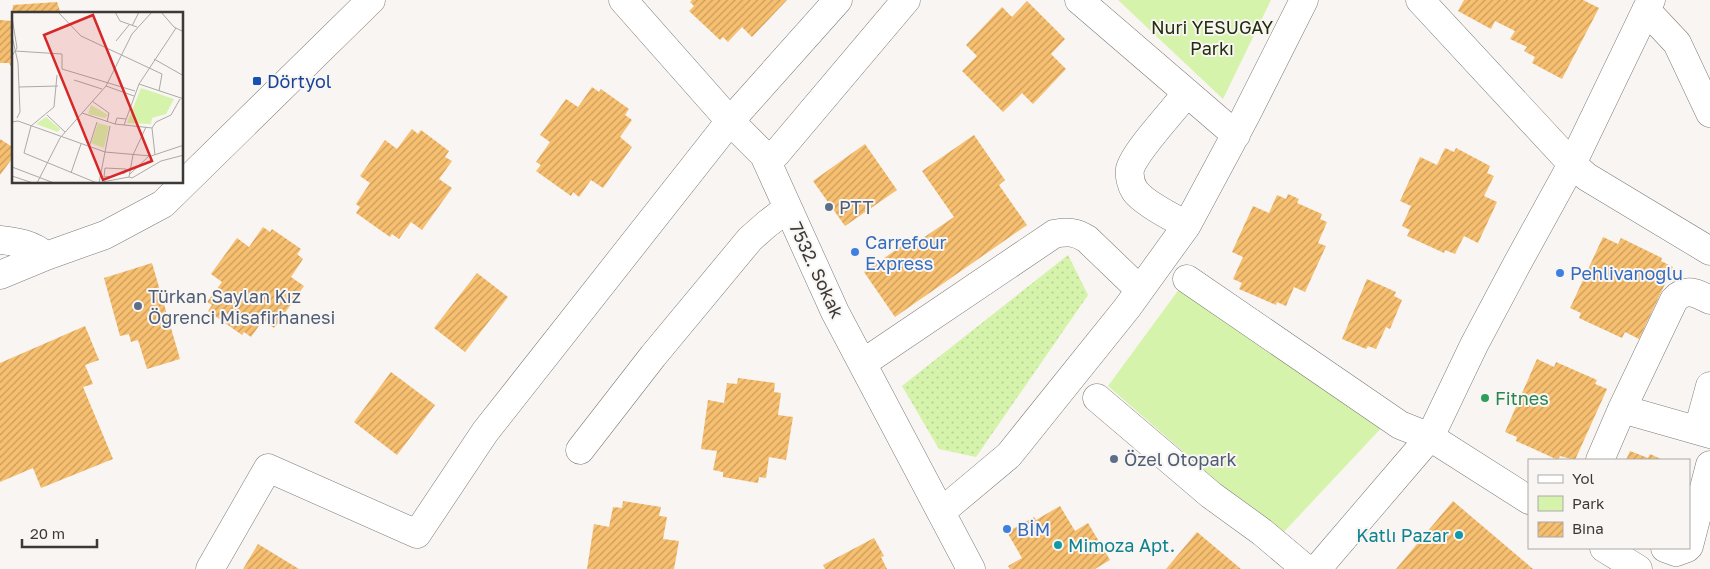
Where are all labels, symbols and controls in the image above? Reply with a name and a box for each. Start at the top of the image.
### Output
inset map [12,12,184,184]
park label: Nuri YESUGAY Parkı [1151,16,1274,59]
place label: Dörtyol [267,70,332,92]
marker: Dörtyol [251,75,263,87]
place label: PTT [839,196,874,218]
marker: PTT [823,201,835,213]
street label: 7532. Sokak [785,218,849,322]
place label: Carrefour Express [865,231,947,274]
marker: Carrefour Express [849,246,861,258]
place label: Pehlivanoğlu [1570,262,1683,284]
marker: Pehlivanoğlu [1554,267,1566,279]
place label: Türkan Saylan Kız Öğrenci Misafirhanesi [148,285,335,328]
marker: Türkan Saylan Kız Öğrenci Misafirhanesi [132,300,144,312]
place label: Fitnes [1495,387,1549,409]
marker: Fitnes [1479,392,1491,404]
place label: Özel Otopark [1124,448,1237,470]
marker: Özel Otopark [1108,453,1120,465]
legend [1528,459,1690,549]
text: Yol [1572,469,1594,487]
text: Park [1572,494,1605,512]
scale bar [22,516,98,548]
place label: BİM [1017,518,1050,540]
text: Bina [1572,519,1604,537]
marker: BİM [1001,523,1013,535]
text: 20 m [30,524,65,542]
place label: Katlı Pazar [1356,524,1449,546]
marker: Katlı Pazar [1453,529,1465,541]
place label: Mimoza Apt. [1068,534,1175,556]
marker: Mimoza Apt. [1052,539,1064,551]

